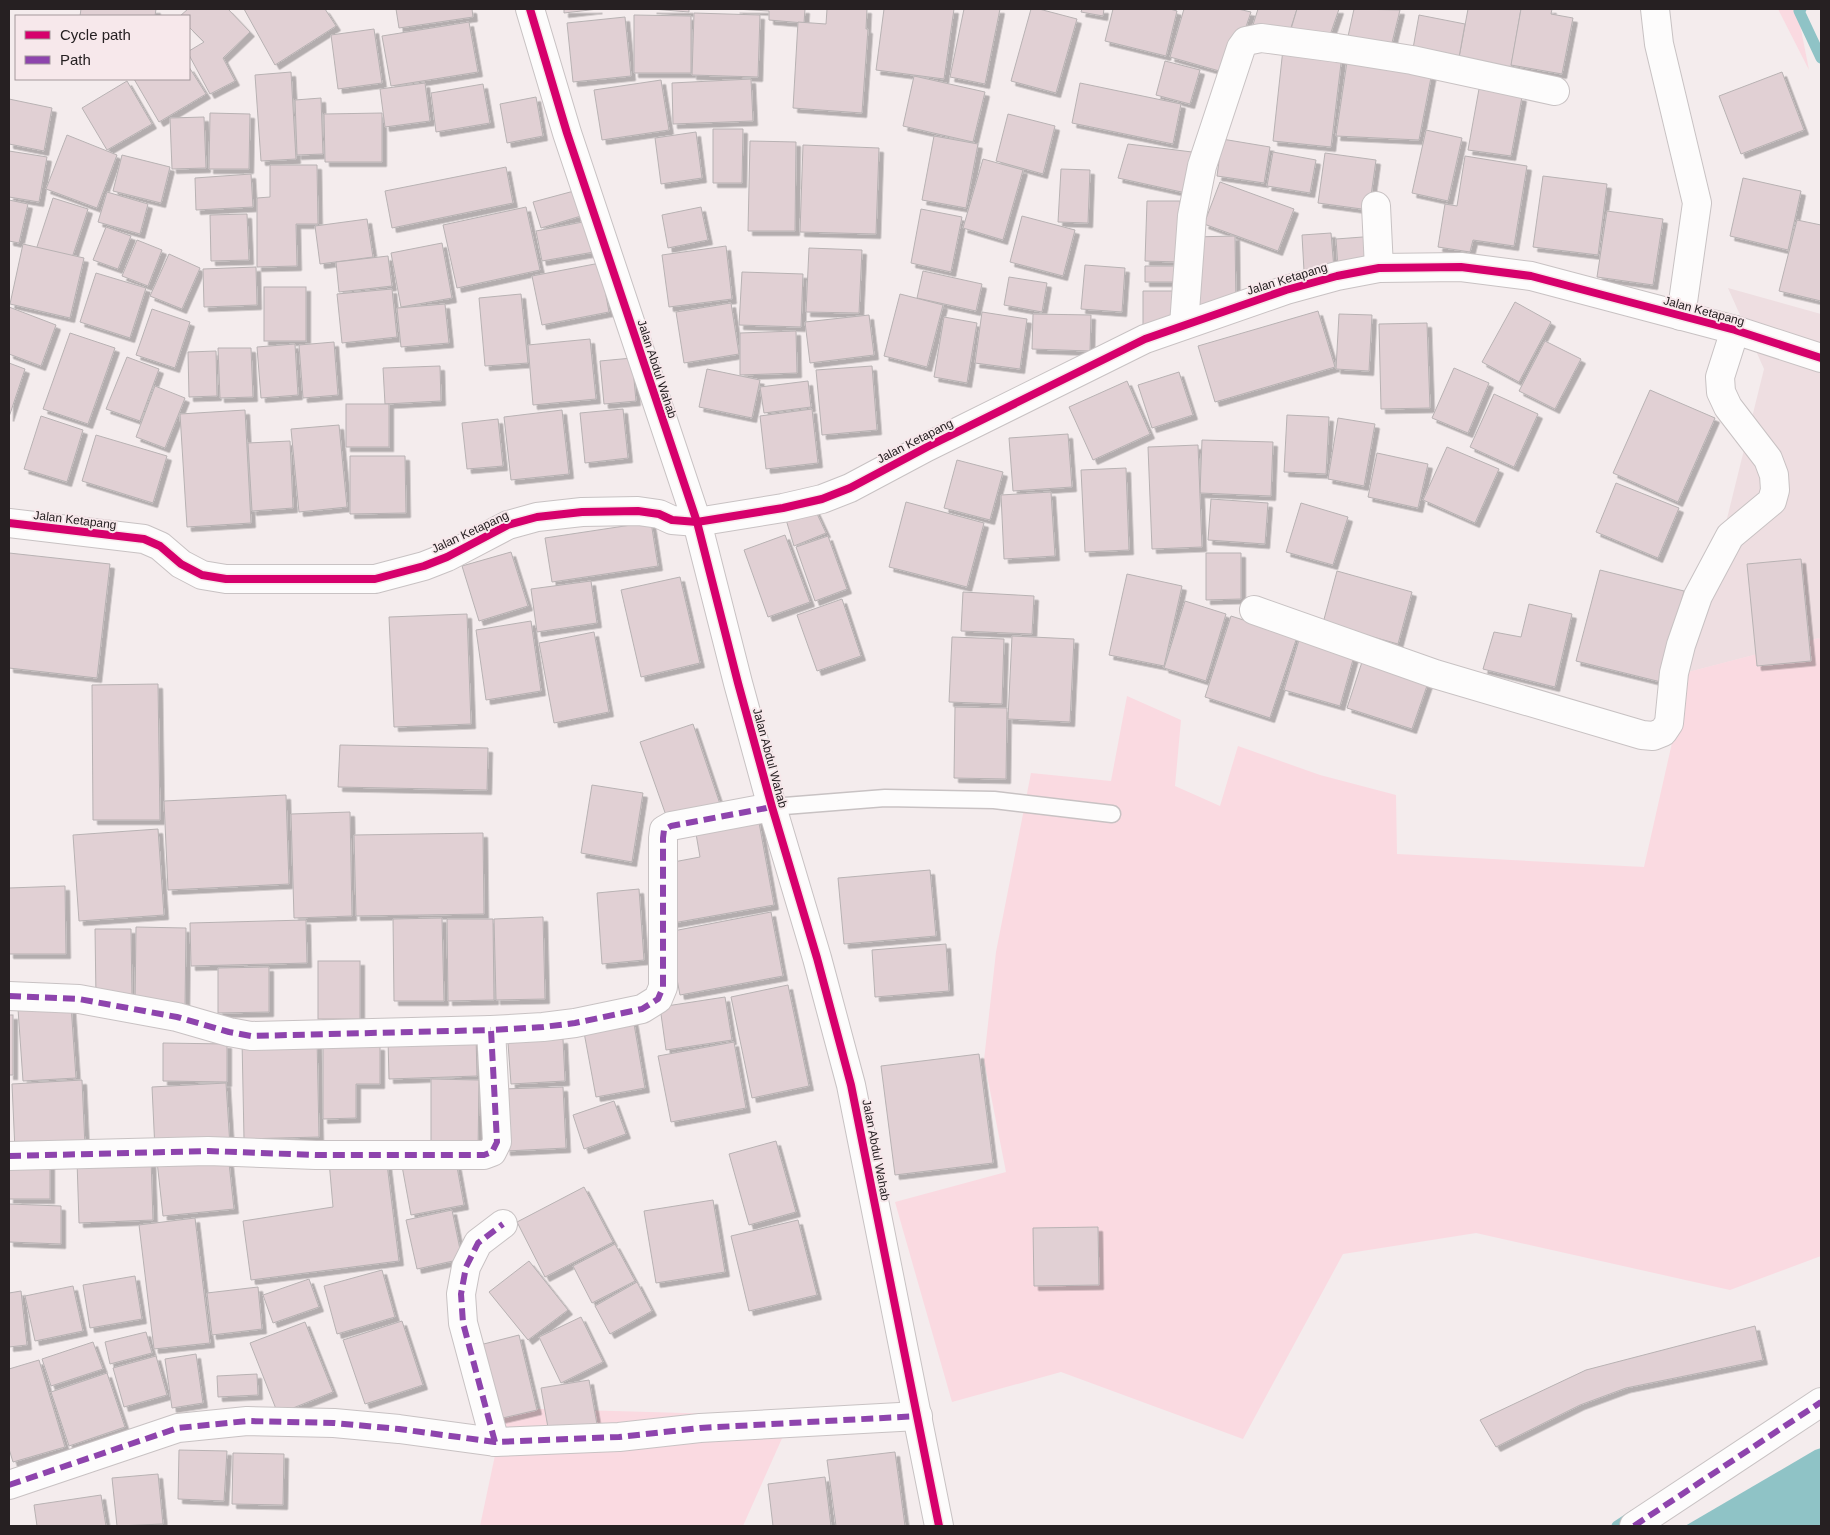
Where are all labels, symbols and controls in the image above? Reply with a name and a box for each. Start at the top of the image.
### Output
legend [15,15,190,80]
text: Cycle path [60,26,131,43]
text: Path [60,51,91,68]
street label: Jalan Ketapang [1245,260,1329,298]
street label: Jalan Ketapang [1662,293,1746,329]
street label: Jalan Abdul Wahab [634,318,680,420]
street label: Jalan Ketapang [875,416,955,466]
street label: Jalan Ketapang [33,508,117,532]
street label: Jalan Ketapang [429,508,511,556]
street label: Jalan Abdul Wahab [750,706,790,810]
street label: Jalan Abdul Wahab [859,1098,893,1202]

